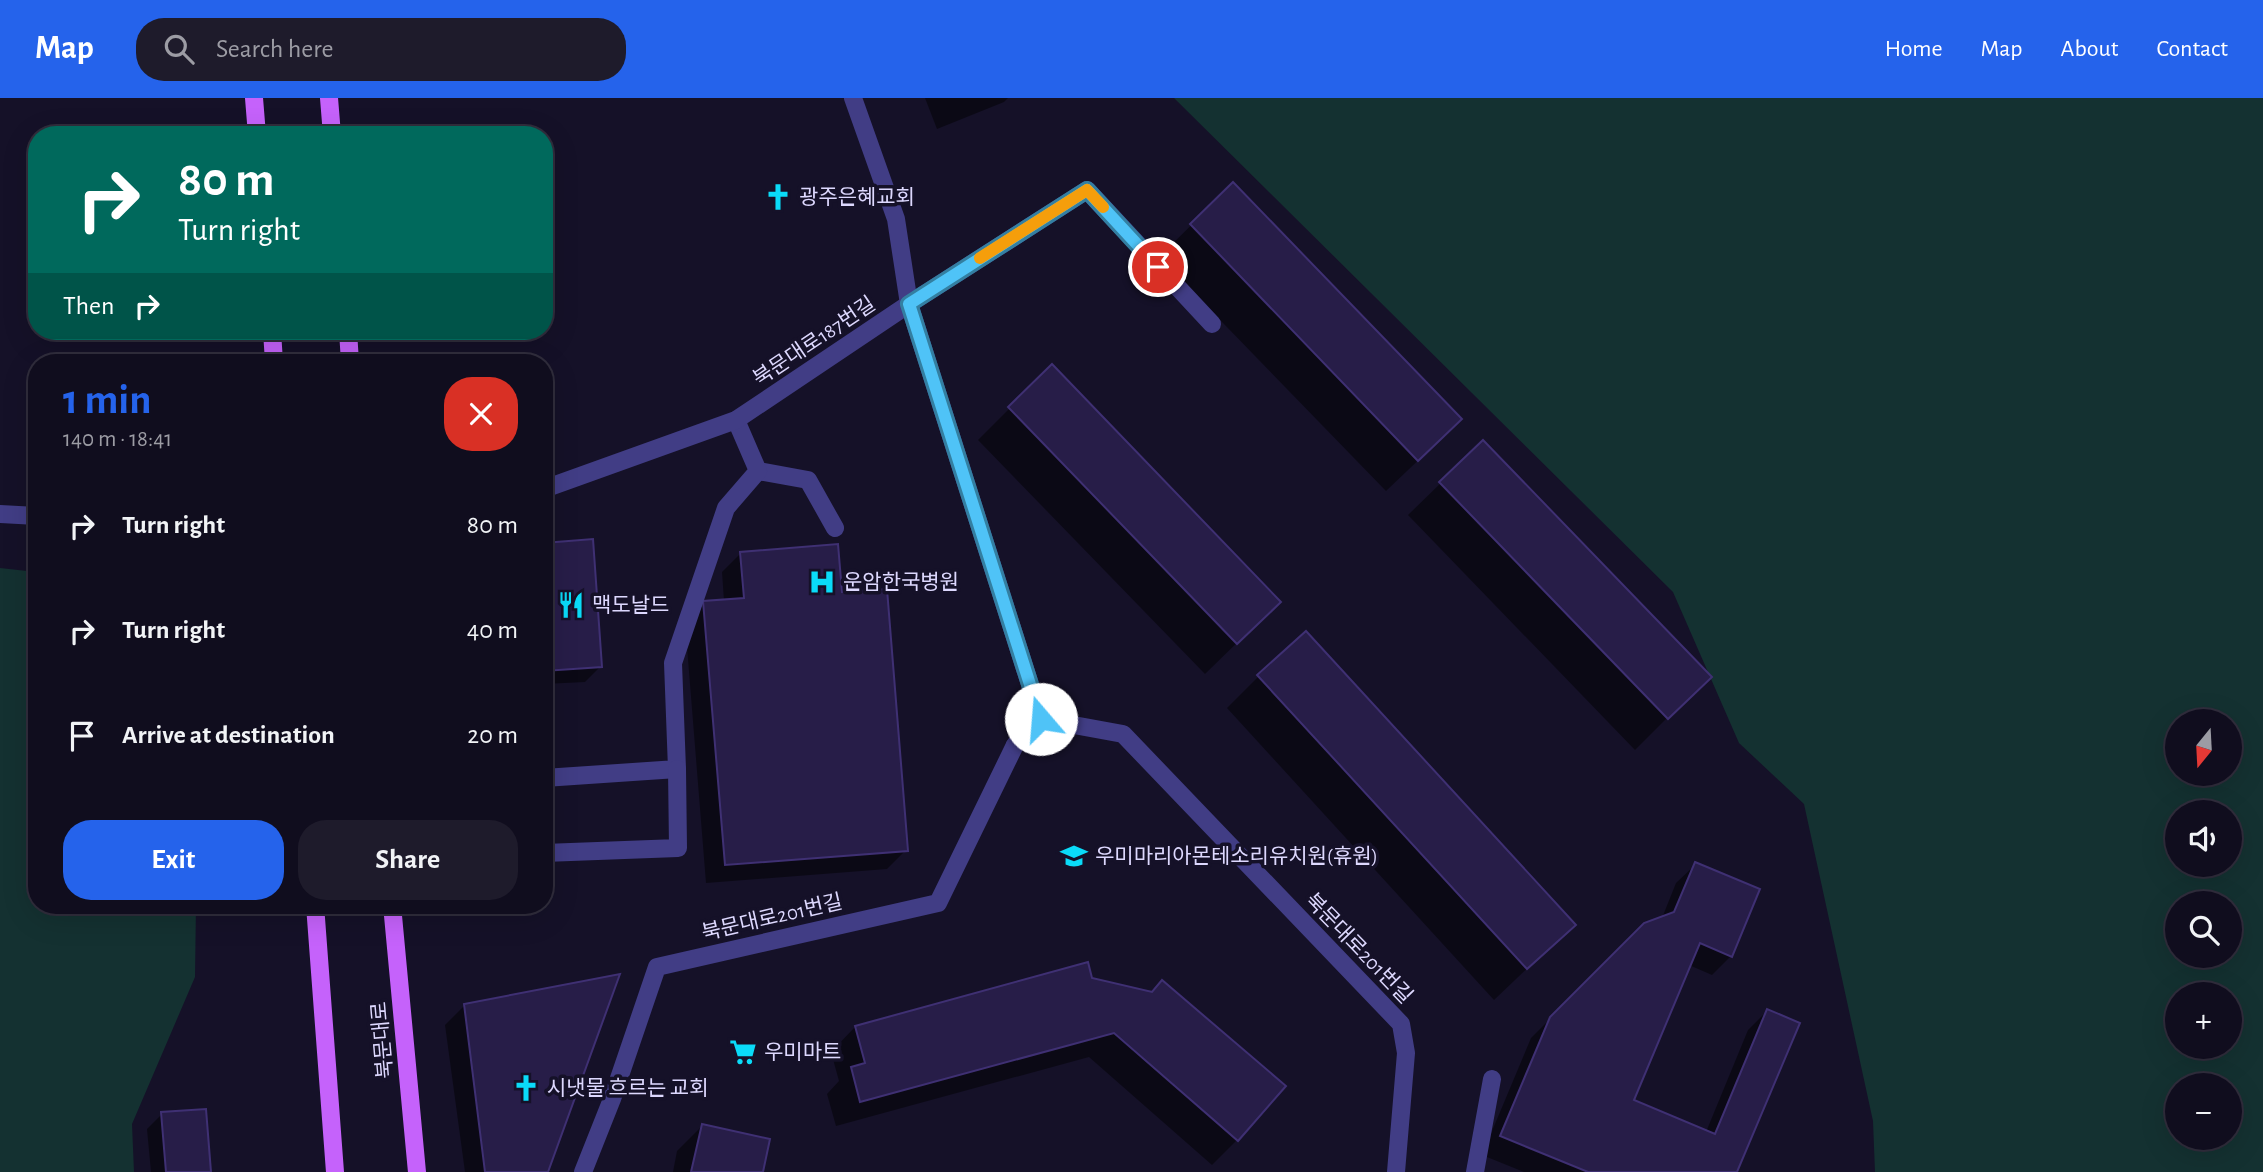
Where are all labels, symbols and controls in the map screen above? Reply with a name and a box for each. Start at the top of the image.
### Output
search box [136,18,626,81]
icon: search [160,30,198,68]
text: Map [35,32,94,65]
text: Search here [216,36,334,62]
text: Home [1885,37,1943,61]
text: Map [1981,37,2023,61]
text: About [2061,37,2118,61]
text: Contact [2156,37,2228,61]
icon: right [63,154,154,245]
text: 80 m [178,156,275,205]
church icon: 광주은혜교회 [763,182,793,212]
place label: 광주은혜교회 [799,186,915,208]
text: Turn right [178,214,300,246]
pin [1128,237,1188,297]
icon: arrive [1139,248,1177,286]
icon: right [128,287,166,325]
street label: 북문대로187번길 [749,292,879,390]
text: Then [63,293,114,319]
button: close [444,377,518,451]
text: 1 min [63,379,152,421]
text: 140 m · 18:41 [63,428,172,451]
icon: right [63,507,101,545]
text: Turn right [122,512,225,538]
text: 80 m [467,512,518,538]
hospital icon: 운암한국병원 [807,567,837,597]
place label: 운암한국병원 [843,571,959,593]
restaurant icon: 맥도날드 [556,590,586,620]
place label: 맥도날드 [592,594,669,616]
icon: right [63,612,101,650]
text: Turn right [122,617,225,643]
text: 40 m [467,617,518,643]
position arrow [1004,682,1078,756]
north arrow [2165,709,2242,786]
map controls [2165,709,2242,1150]
icon: arrive [63,717,101,755]
text: Arrive at destination [122,722,335,748]
text: 20 m [467,722,518,748]
button: sound [2165,800,2242,877]
button: Exit [63,820,284,900]
button: Share [298,820,518,900]
school or university icon: 우미마리아몬테소리유치원(휴원) [1059,841,1089,871]
place label: 우미마리아몬테소리유치원(휴원) [1095,845,1378,867]
street label: 북문대로201번길 [1301,889,1417,1007]
street label: 북문대로201번길 [699,890,845,944]
button: search [2165,891,2242,968]
button: + [2165,982,2242,1059]
street label: 북문대로 [368,1001,396,1079]
supermarket icon: 우미마트 [728,1037,758,1067]
place label: 우미마트 [764,1041,841,1063]
church icon: 시냇물 흐르는 교회 [511,1073,541,1103]
button: − [2165,1073,2242,1150]
place label: 시냇물 흐르는 교회 [547,1077,709,1099]

